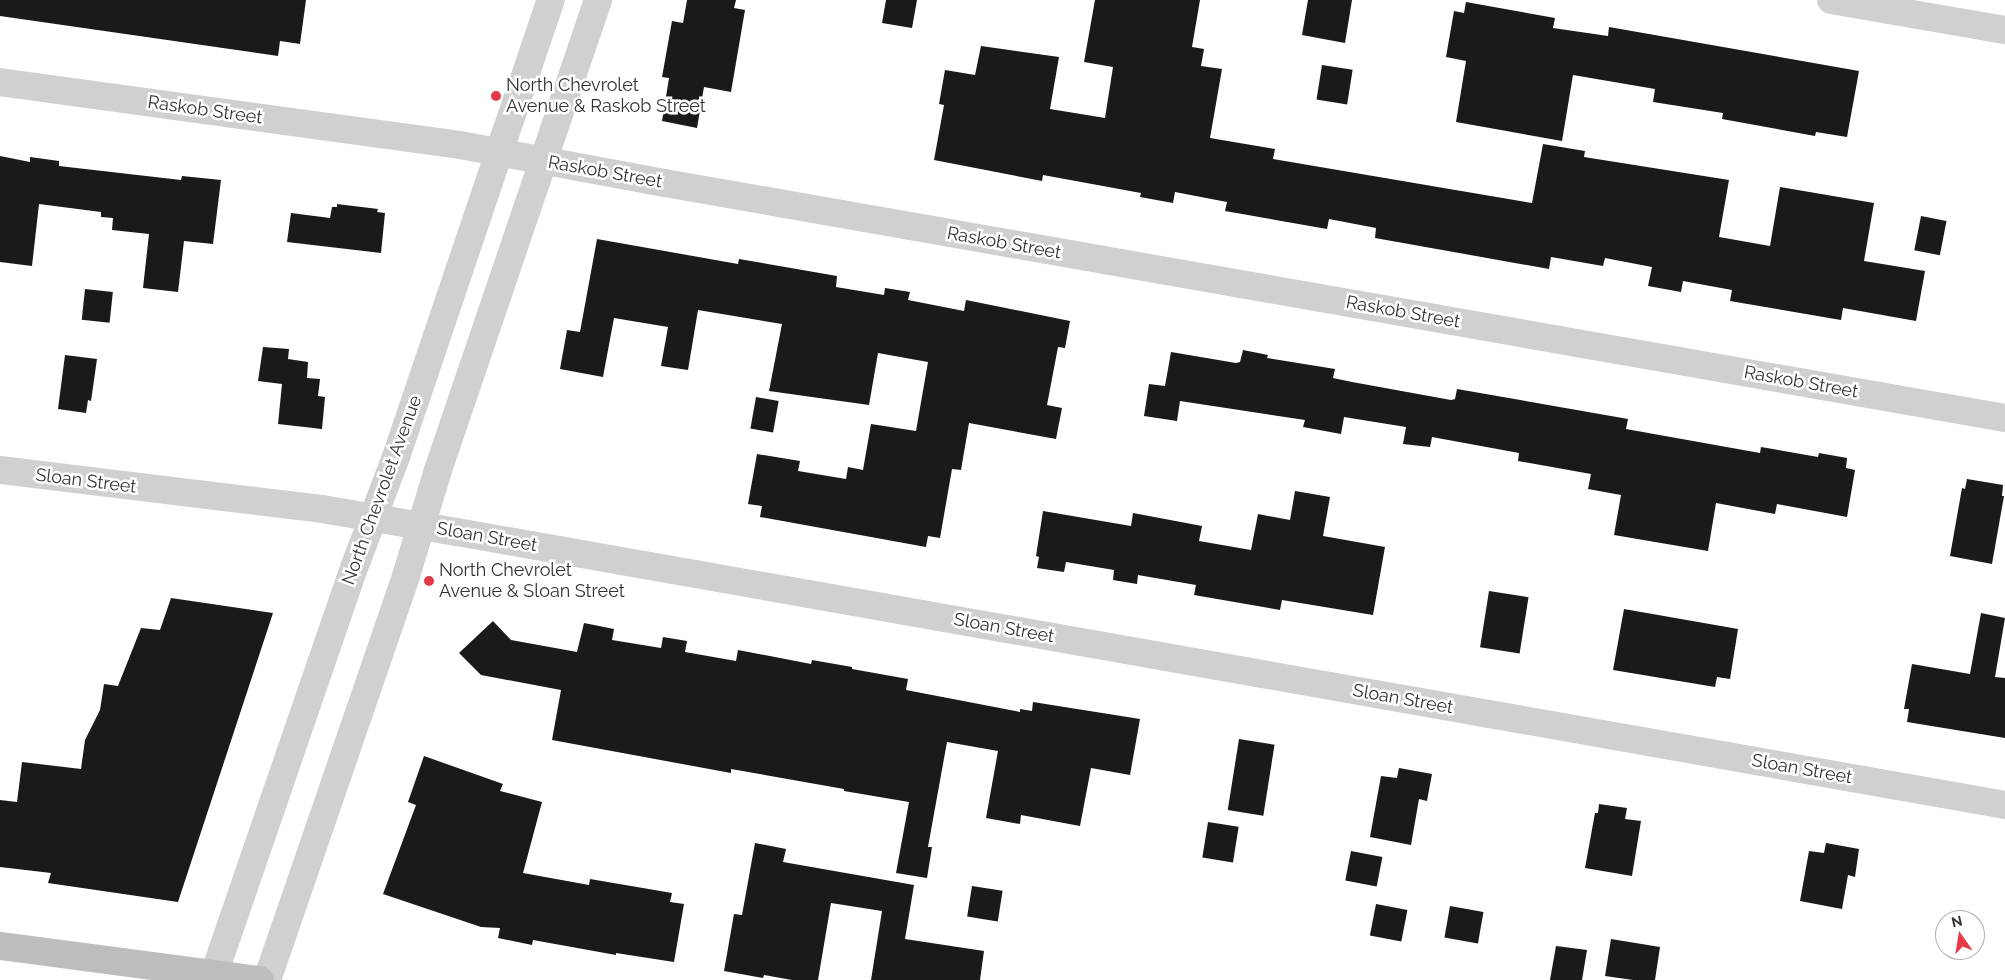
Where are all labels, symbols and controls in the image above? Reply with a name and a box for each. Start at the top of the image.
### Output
place label: North Chevrolet Avenue & Raskob Street [506,75,706,118]
marker: North Chevrolet Avenue & Raskob Street [490,90,502,102]
street label: Raskob Street [146,91,264,129]
street label: Raskob Street [546,151,664,193]
street label: Raskob Street [945,222,1063,264]
street label: Raskob Street [1344,291,1462,333]
street label: Raskob Street [1742,361,1860,403]
street label: North Chevrolet Avenue [338,392,426,588]
street label: Sloan Street [34,464,138,498]
street label: Sloan Street [435,518,539,556]
place label: North Chevrolet Avenue & Sloan Street [439,560,625,602]
marker: North Chevrolet Avenue & Sloan Street [423,575,435,587]
street label: Sloan Street [952,609,1056,647]
street label: Sloan Street [1351,680,1455,718]
street label: Sloan Street [1750,750,1854,788]
north arrow [1935,910,1985,960]
text: N [1950,912,1964,930]

